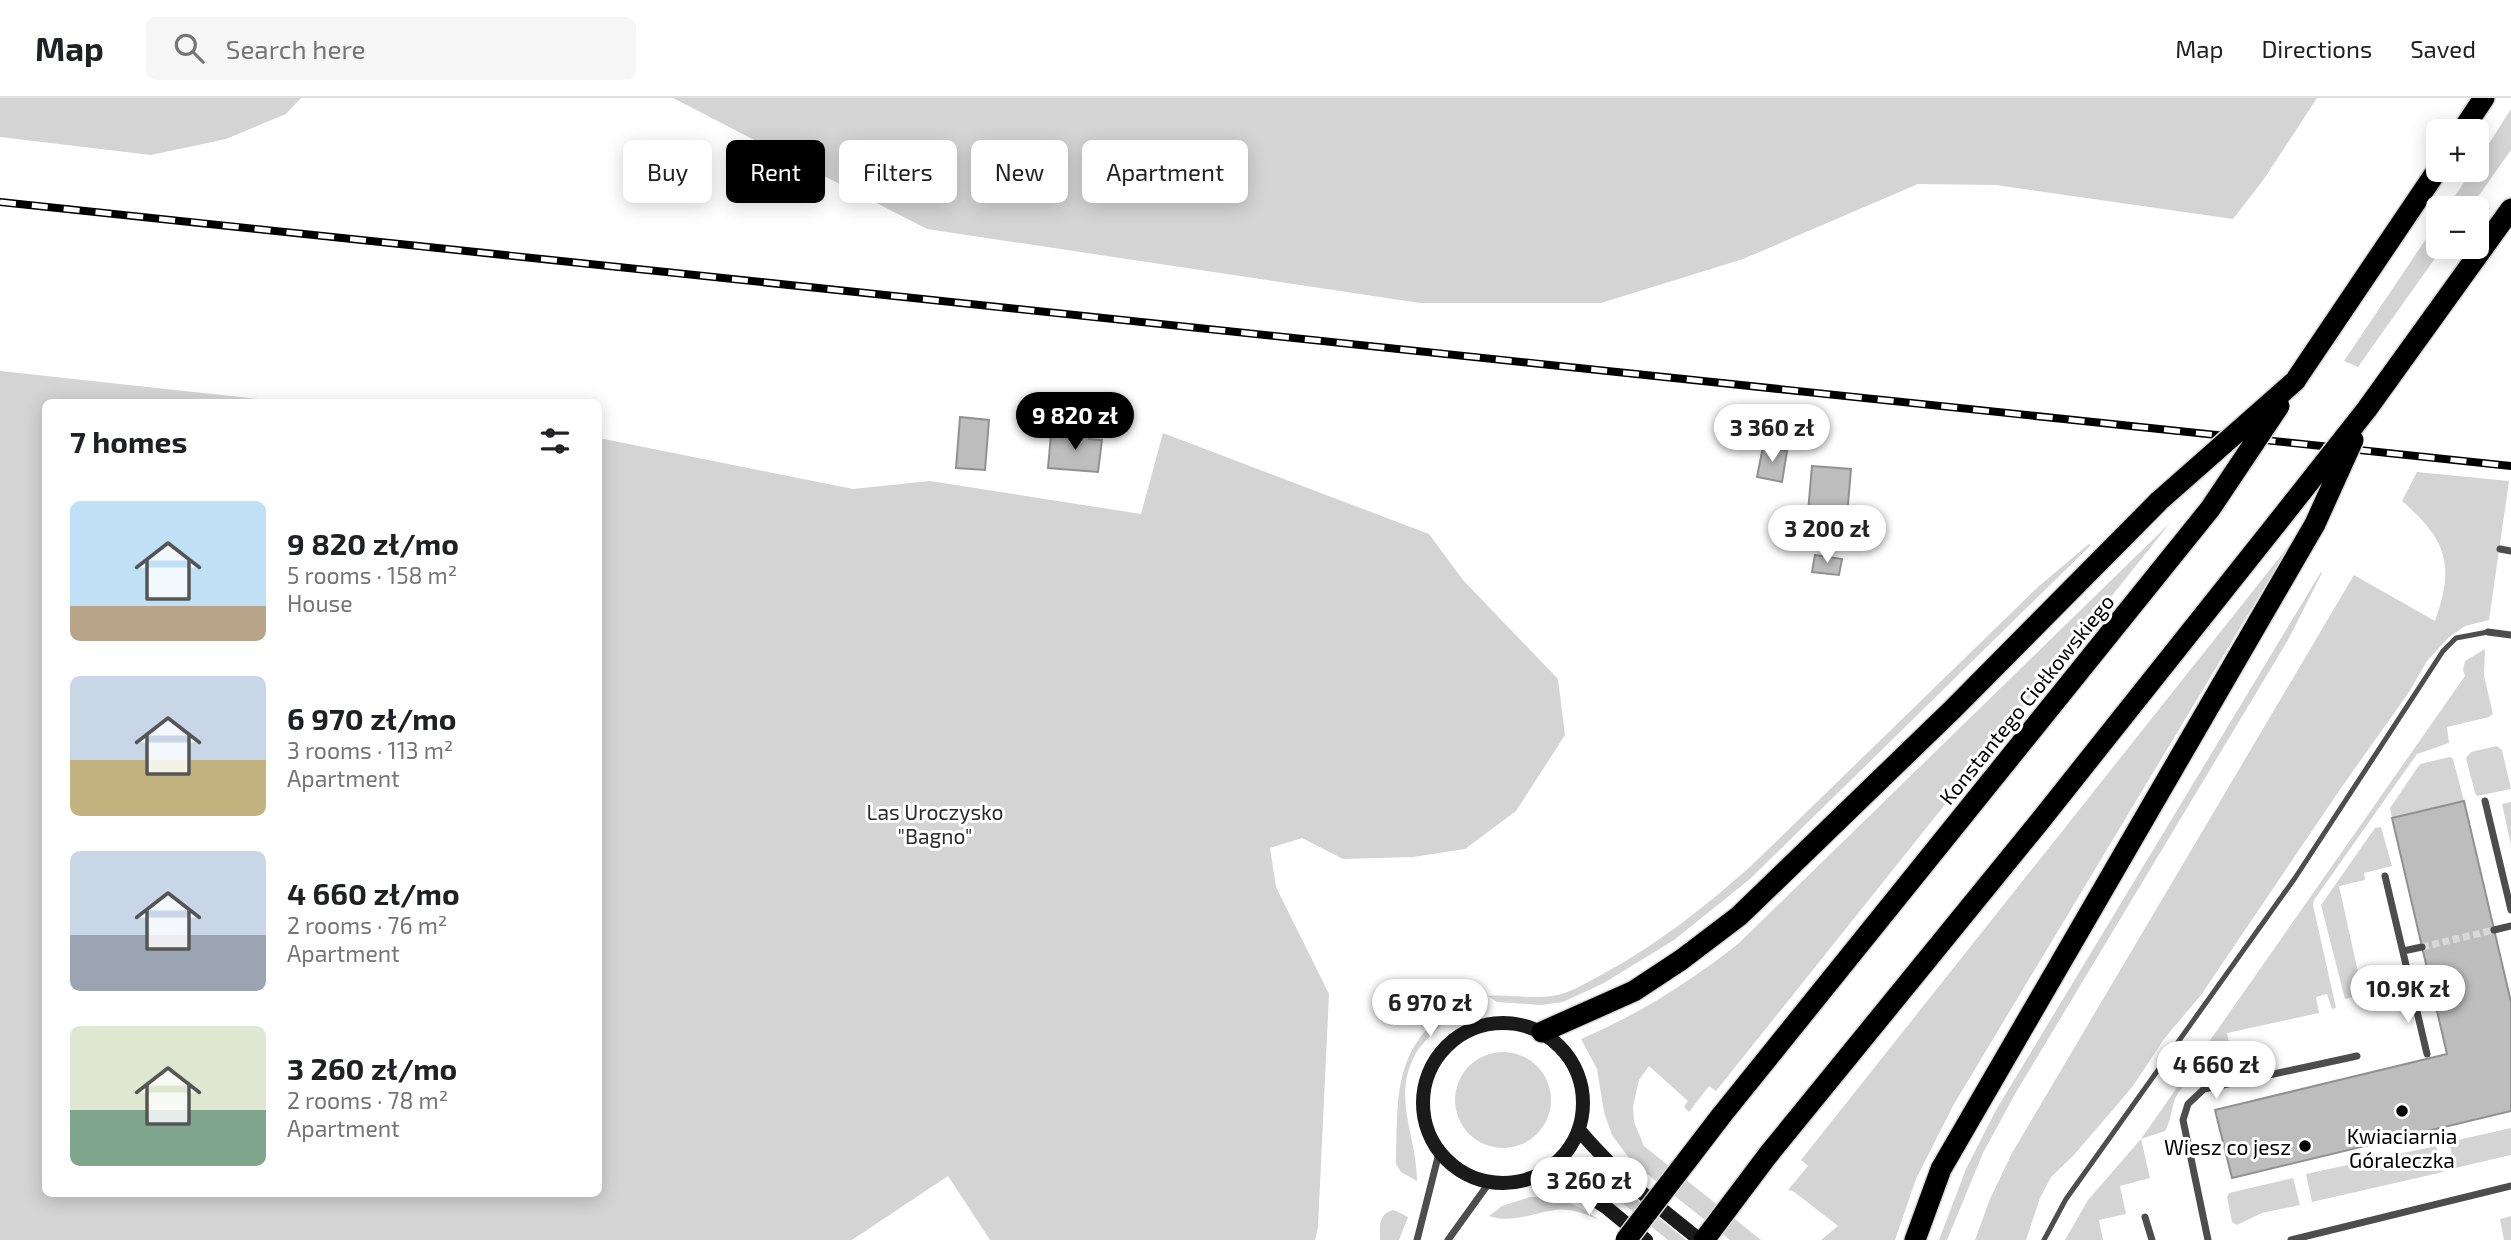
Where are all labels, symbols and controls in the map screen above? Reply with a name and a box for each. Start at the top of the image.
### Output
search box [146,17,636,80]
text: Map [35,28,104,68]
icon: search [170,29,208,67]
text: Search here [226,33,365,64]
text: Map [2175,34,2223,63]
text: Directions [2261,34,2372,63]
text: Saved [2410,34,2476,63]
map controls [2426,119,2489,259]
button: + [2426,119,2489,182]
chip: Buy [623,140,712,203]
chip: Rent [726,140,825,203]
chip: Filters [839,140,957,203]
chip: New [971,140,1068,203]
chip: Apartment [1082,140,1248,203]
button: − [2426,196,2489,259]
pin: 9 820 zł [1003,392,1147,452]
text: 9 820 zł [1032,401,1118,429]
pin: 3 360 zł [1700,404,1844,464]
text: 3 360 zł [1730,413,1814,441]
icon: filters [536,422,574,460]
text: 7 homes [70,423,187,459]
pin: 3 200 zł [1755,505,1899,565]
text: 3 200 zł [1784,514,1870,542]
text: 9 820 zł/mo [287,525,459,561]
icon: home [126,529,210,613]
text: 5 rooms · 158 m² [287,561,457,589]
text: House [287,589,353,617]
street label: Konstantego Ciołkowskiego [1933,589,2119,809]
text: 6 970 zł/mo [287,700,456,736]
icon: home [126,704,210,788]
text: 3 rooms · 113 m² [287,736,453,764]
text: Apartment [287,764,400,792]
park label: Las Uroczysko "Bagno" [867,799,1003,848]
text: 4 660 zł/mo [287,875,460,911]
icon: home [126,879,210,963]
text: 2 rooms · 76 m² [287,911,447,939]
text: Apartment [287,939,400,967]
pin: 10.9K zł [2336,965,2480,1025]
text: 10.9K zł [2366,974,2450,1002]
pin: 6 970 zł [1358,979,1502,1039]
text: 6 970 zł [1388,988,1472,1016]
pin: 4 660 zł [2144,1042,2288,1101]
text: 3 260 zł/mo [287,1050,457,1086]
text: 4 660 zł [2173,1050,2259,1078]
icon: home [126,1054,210,1138]
text: 2 rooms · 78 m² [287,1086,448,1114]
marker: Kwiaciarnia Góraleczka [2394,1103,2410,1119]
text: Apartment [287,1114,400,1142]
place label: Kwiaciarnia Góraleczka [2347,1123,2457,1172]
place label: Wiesz co jesz [2164,1134,2291,1160]
marker: Wiesz co jesz [2297,1138,2313,1154]
pin: 3 260 zł [1517,1158,1661,1217]
text: 3 260 zł [1547,1166,1631,1194]

